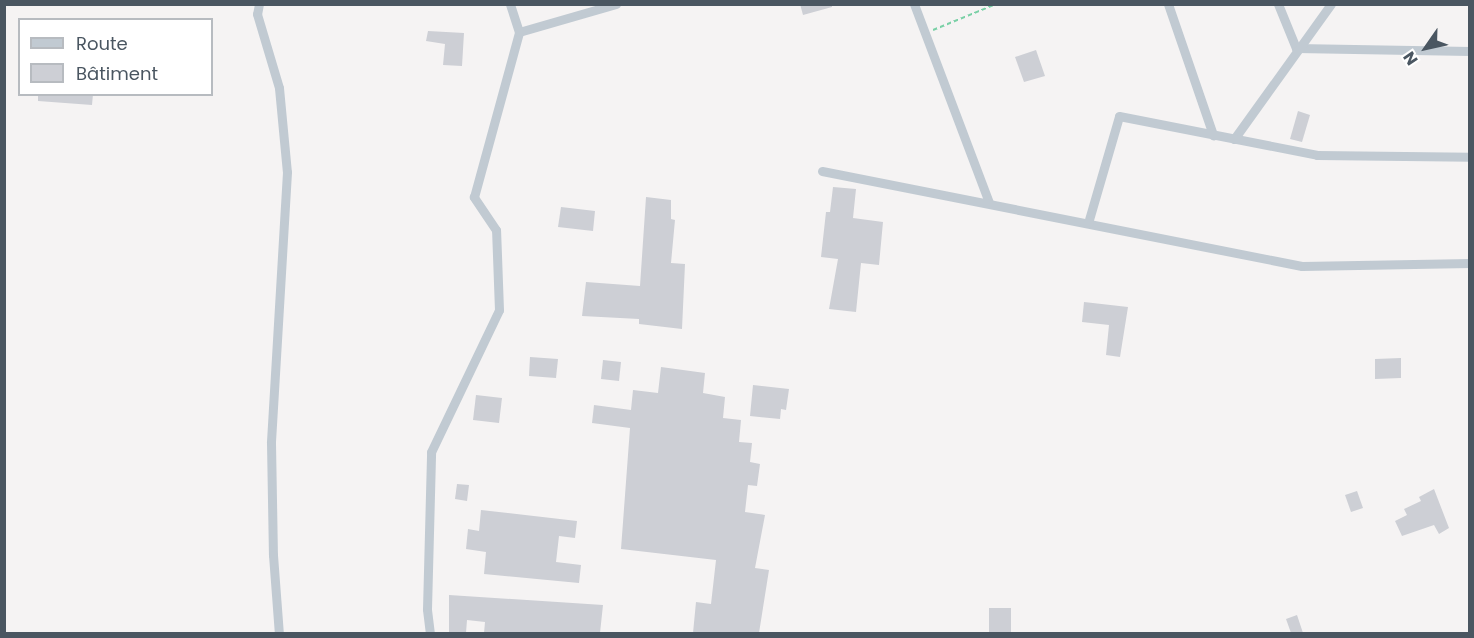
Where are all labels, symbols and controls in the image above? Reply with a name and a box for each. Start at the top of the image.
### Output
legend [18,18,213,96]
north arrow [1396,18,1456,78]
text: Route [76,31,128,56]
text: N [1398,47,1424,70]
text: Bâtiment [76,61,158,86]

